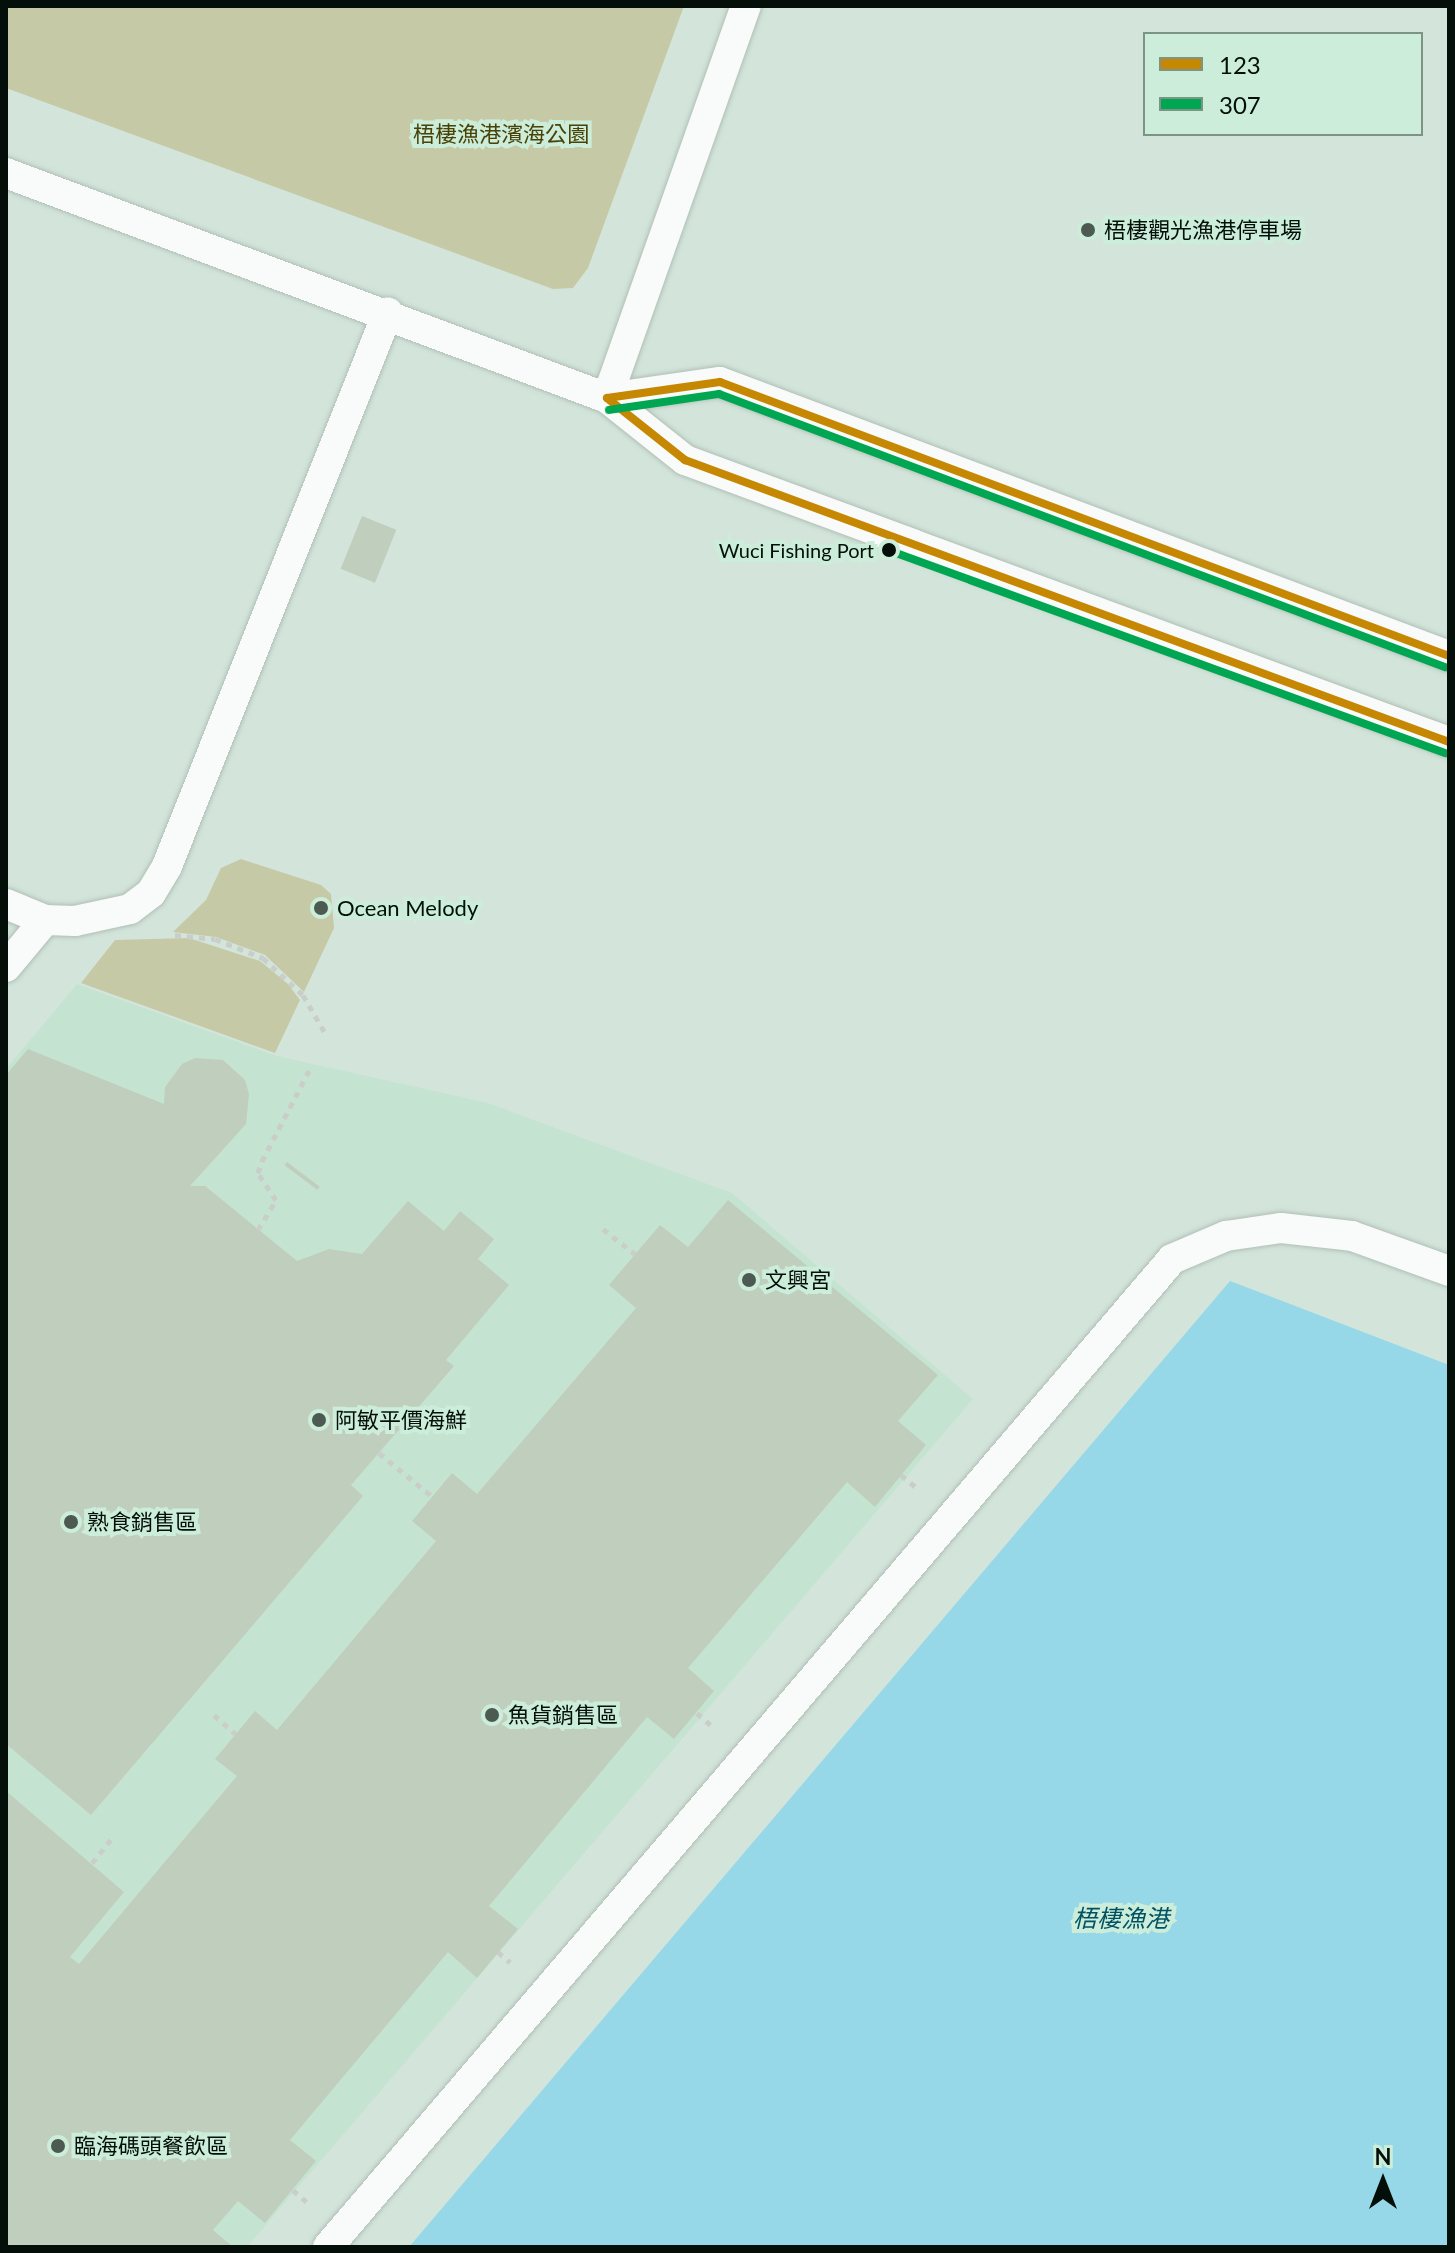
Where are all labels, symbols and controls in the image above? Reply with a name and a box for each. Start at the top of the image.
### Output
legend [1143,32,1423,136]
text: 123 [1219,50,1261,79]
text: 307 [1219,90,1261,119]
park label: 梧棲漁港濱海公園 [413,121,589,147]
place label: 梧棲觀光漁港停車場 [1104,217,1302,243]
marker: 梧棲觀光漁港停車場 [1079,221,1097,239]
place label: Wuci Fishing Port [719,538,874,562]
marker: Wuci Fishing Port [881,542,897,558]
place label: Ocean Melody [337,895,478,921]
marker: Ocean Melody [312,899,330,917]
place label: 文興宮 [765,1267,831,1293]
marker: 文興宮 [740,1271,758,1289]
place label: 阿敏平價海鮮 [335,1407,467,1433]
marker: 阿敏平價海鮮 [310,1411,328,1429]
place label: 熟食銷售區 [87,1509,197,1535]
marker: 熟食銷售區 [62,1513,80,1531]
place label: 魚貨銷售區 [508,1702,618,1728]
marker: 魚貨銷售區 [483,1706,501,1724]
water label: 梧棲漁港 [1073,1904,1169,1932]
place label: 臨海碼頭餐飲區 [74,2133,228,2159]
marker: 臨海碼頭餐飲區 [49,2137,67,2155]
north arrow [1343,2141,1423,2221]
text: N [1375,2143,1391,2170]

